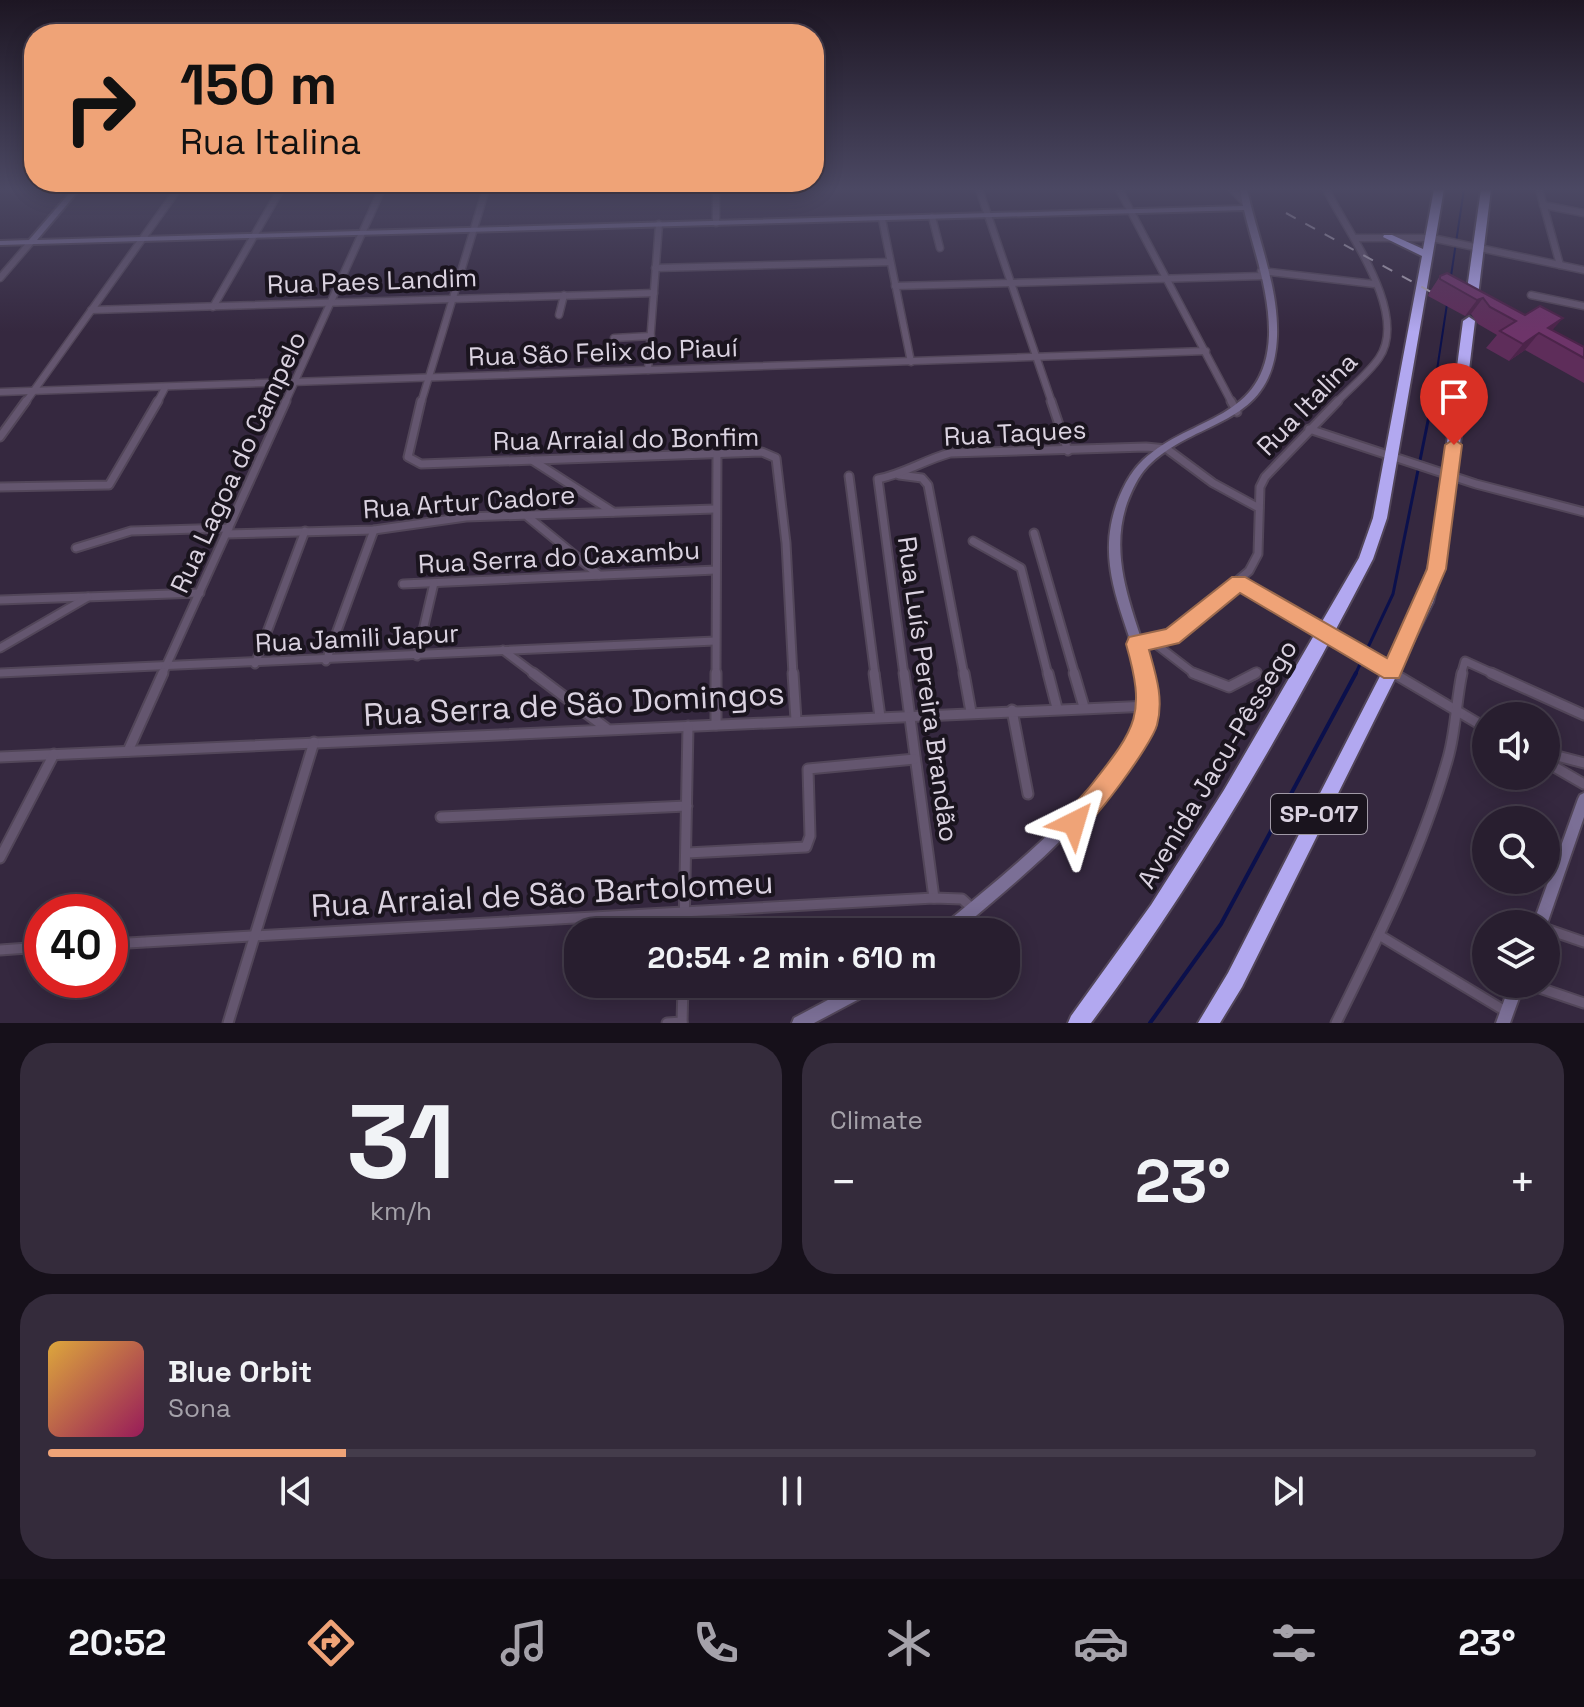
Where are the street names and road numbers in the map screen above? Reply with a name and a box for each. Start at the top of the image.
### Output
street label: Rua Paes Landim [266,260,478,302]
street label: Rua Lagoa do Campelo [162,326,314,598]
street label: Rua São Felix do Piauí [468,330,739,374]
street label: Rua Italina [1249,345,1365,463]
street label: Rua Taques [943,412,1087,454]
street label: Rua Arraial do Bonfim [493,420,759,458]
street label: Rua Artur Cadore [362,478,576,526]
street label: Rua Serra do Caxambu [417,533,701,581]
street label: Rua Luís Pereira Brandão [890,534,966,844]
street label: Rua Jamili Japur [254,616,460,660]
street label: Avenida Jacu-Pêssego [1129,633,1305,895]
street label: Rua Serra de São Domingos [362,673,786,735]
road number: SP-017 [1271,794,1367,834]
street label: Rua Arraial de São Bartolomeu [310,862,774,926]

